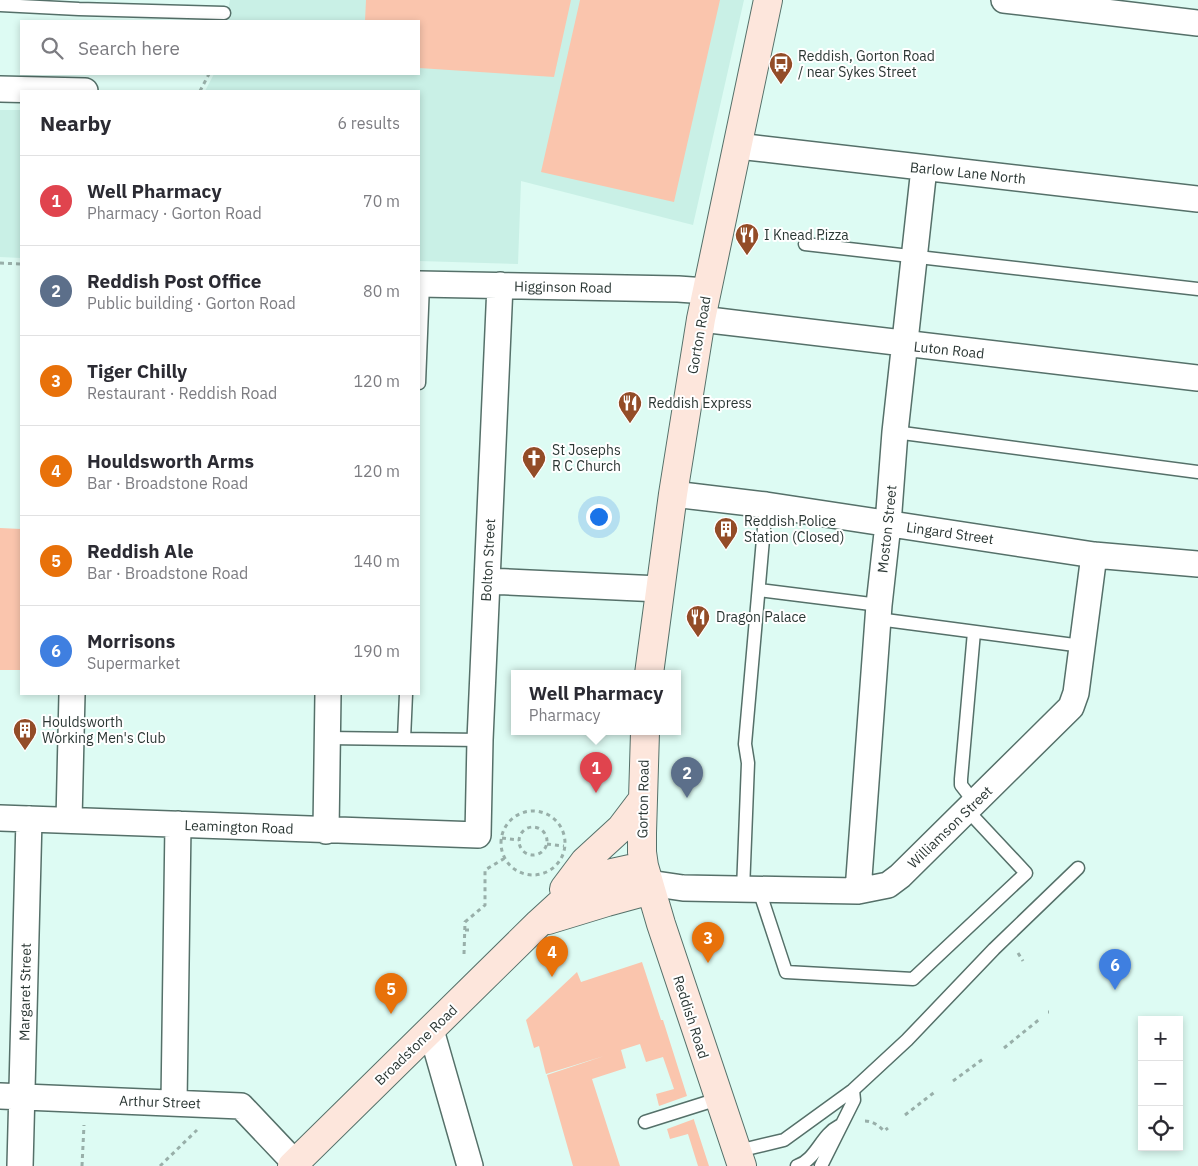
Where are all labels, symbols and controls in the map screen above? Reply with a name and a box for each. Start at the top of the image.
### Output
search box [20,20,420,75]
icon: search [38,34,66,62]
text: Search here [78,36,180,60]
place label: Reddish, Gorton Road / near Sykes Street [798,47,935,81]
bus stop icon: Reddish, Gorton Road / near Sykes Street [768,51,794,85]
text: Nearby [40,109,111,137]
text: 6 results [337,113,400,133]
street label: Barlow Lane North [909,158,1027,188]
text: Well Pharmacy [87,179,222,203]
text: 1 [51,191,61,211]
text: 70 m [363,191,400,211]
text: Pharmacy · Gorton Road [87,203,262,223]
restaurant icon: I Knead Pizza [734,222,760,256]
place label: I Knead Pizza [764,226,849,244]
text: Reddish Post Office [87,269,261,293]
street label: Higginson Road [514,277,612,297]
text: 2 [51,281,61,301]
text: 80 m [363,281,400,301]
text: Public building · Gorton Road [87,293,296,313]
street label: Gorton Road [683,295,715,375]
street label: Luton Road [913,337,985,363]
text: Tiger Chilly [87,359,187,383]
text: 3 [51,371,61,391]
text: 120 m [353,371,400,391]
text: Restaurant · Reddish Road [87,383,277,403]
restaurant icon: Reddish Express [617,390,643,424]
place label: Reddish Express [648,394,752,412]
place label: St Josephs R C Church [552,441,621,475]
church icon: St Josephs R C Church [521,445,547,479]
text: Houldsworth Arms [87,449,254,473]
text: 4 [51,461,61,481]
text: 120 m [353,461,400,481]
text: Bar · Broadstone Road [87,473,248,493]
street label: Moston Street [873,484,901,574]
your location [586,504,612,530]
place label: Reddish Police Station (Closed) [744,512,844,546]
building icon: Reddish Police Station (Closed) [713,516,739,550]
street label: Bolton Street [477,518,499,602]
street label: Lingard Street [905,518,995,548]
text: Reddish Ale [87,539,194,563]
text: 5 [51,551,61,571]
text: 140 m [353,551,400,571]
text: Bar · Broadstone Road [87,563,248,583]
restaurant icon: Dragon Palace [685,604,711,638]
place label: Dragon Palace [716,608,806,626]
text: Morrisons [87,629,175,653]
text: 6 [51,641,61,661]
text: 190 m [353,641,400,661]
text: Supermarket [87,653,180,673]
popup [511,670,681,735]
text: Well Pharmacy [529,681,663,705]
text: Pharmacy [529,705,600,725]
place label: Houldsworth Working Men's Club [42,713,166,747]
building icon: Houldsworth Working Men's Club [12,717,38,751]
pin: 1 [580,752,612,793]
pin: 2 [671,757,703,798]
street label: Gorton Road [633,759,653,839]
street label: Williamson Street [904,782,996,872]
street label: Leamington Road [184,816,294,838]
pin: 3 [692,922,724,963]
pin: 4 [536,936,568,977]
street label: Margaret Street [15,943,35,1041]
pin: 6 [1099,949,1131,990]
pin: 5 [375,973,407,1014]
street label: Reddish Road [669,973,713,1061]
street label: Broadstone Road [371,1001,461,1089]
map controls [1138,1016,1183,1151]
button: + [1138,1016,1183,1061]
button: − [1138,1061,1183,1106]
street label: Arthur Street [119,1092,201,1112]
button: locate [1138,1106,1183,1151]

